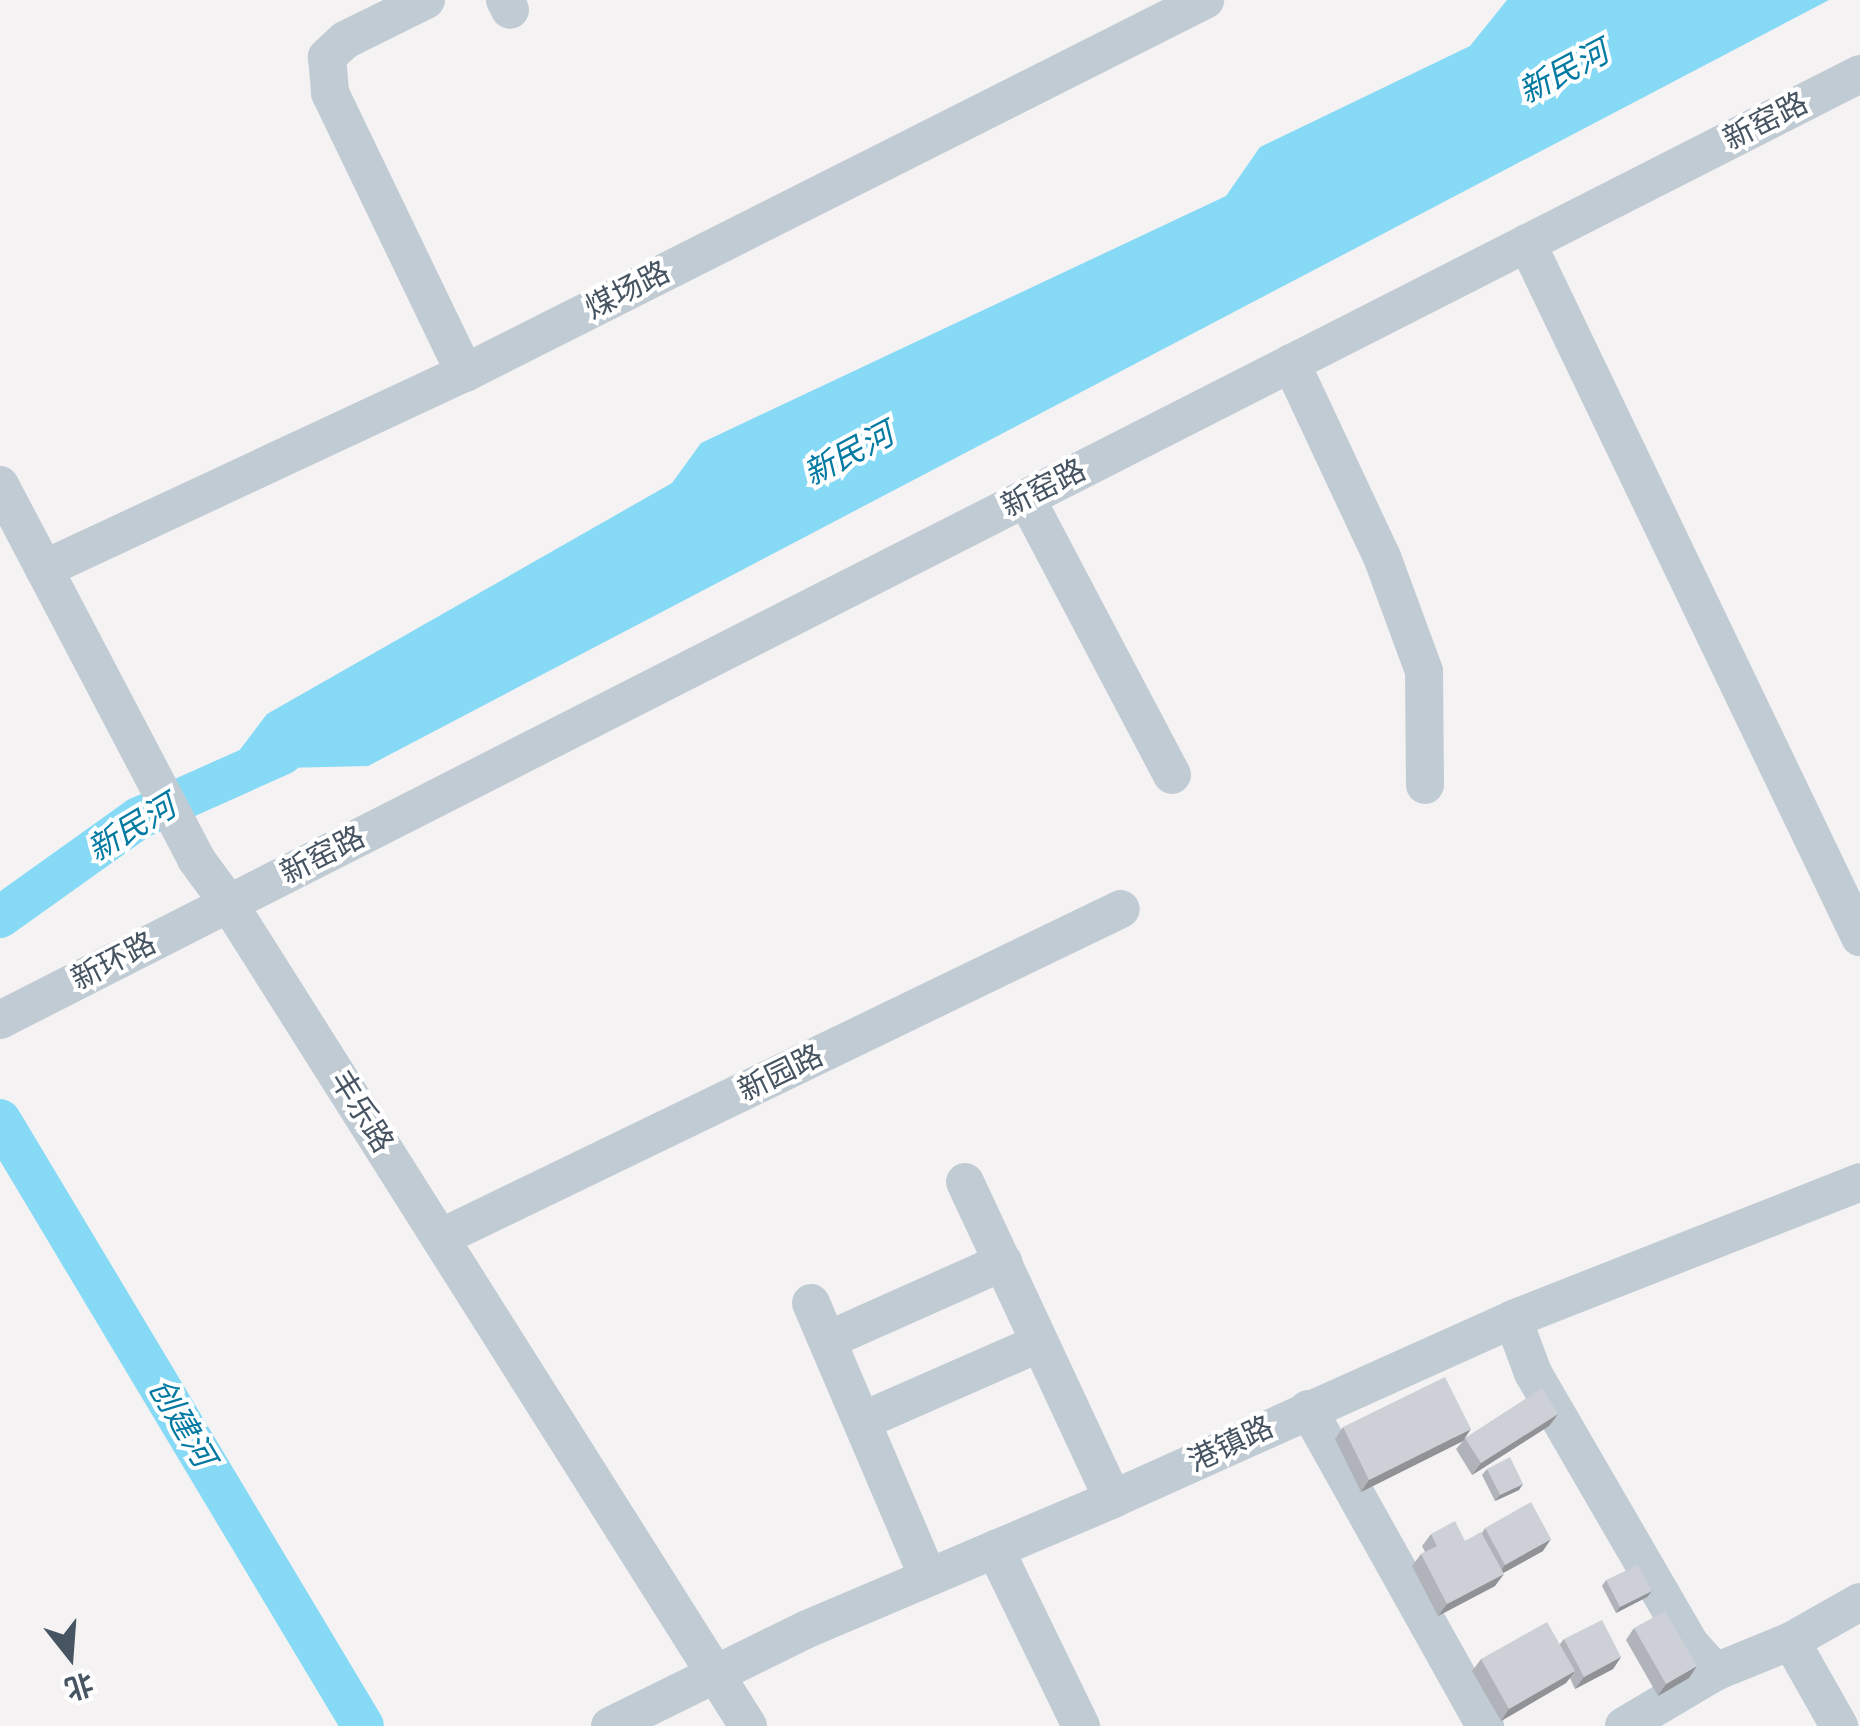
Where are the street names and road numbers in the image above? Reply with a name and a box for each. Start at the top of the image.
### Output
street label: 新窑路 [1718,86,1814,158]
street label: 煤场路 [580,255,676,327]
street label: 新窑路 [996,453,1092,525]
street label: 新窑路 [275,820,371,892]
street label: 新环路 [66,926,162,998]
street label: 新园路 [733,1038,829,1110]
street label: 丰乐路 [322,1064,400,1160]
street label: 港镇路 [1183,1410,1279,1480]

